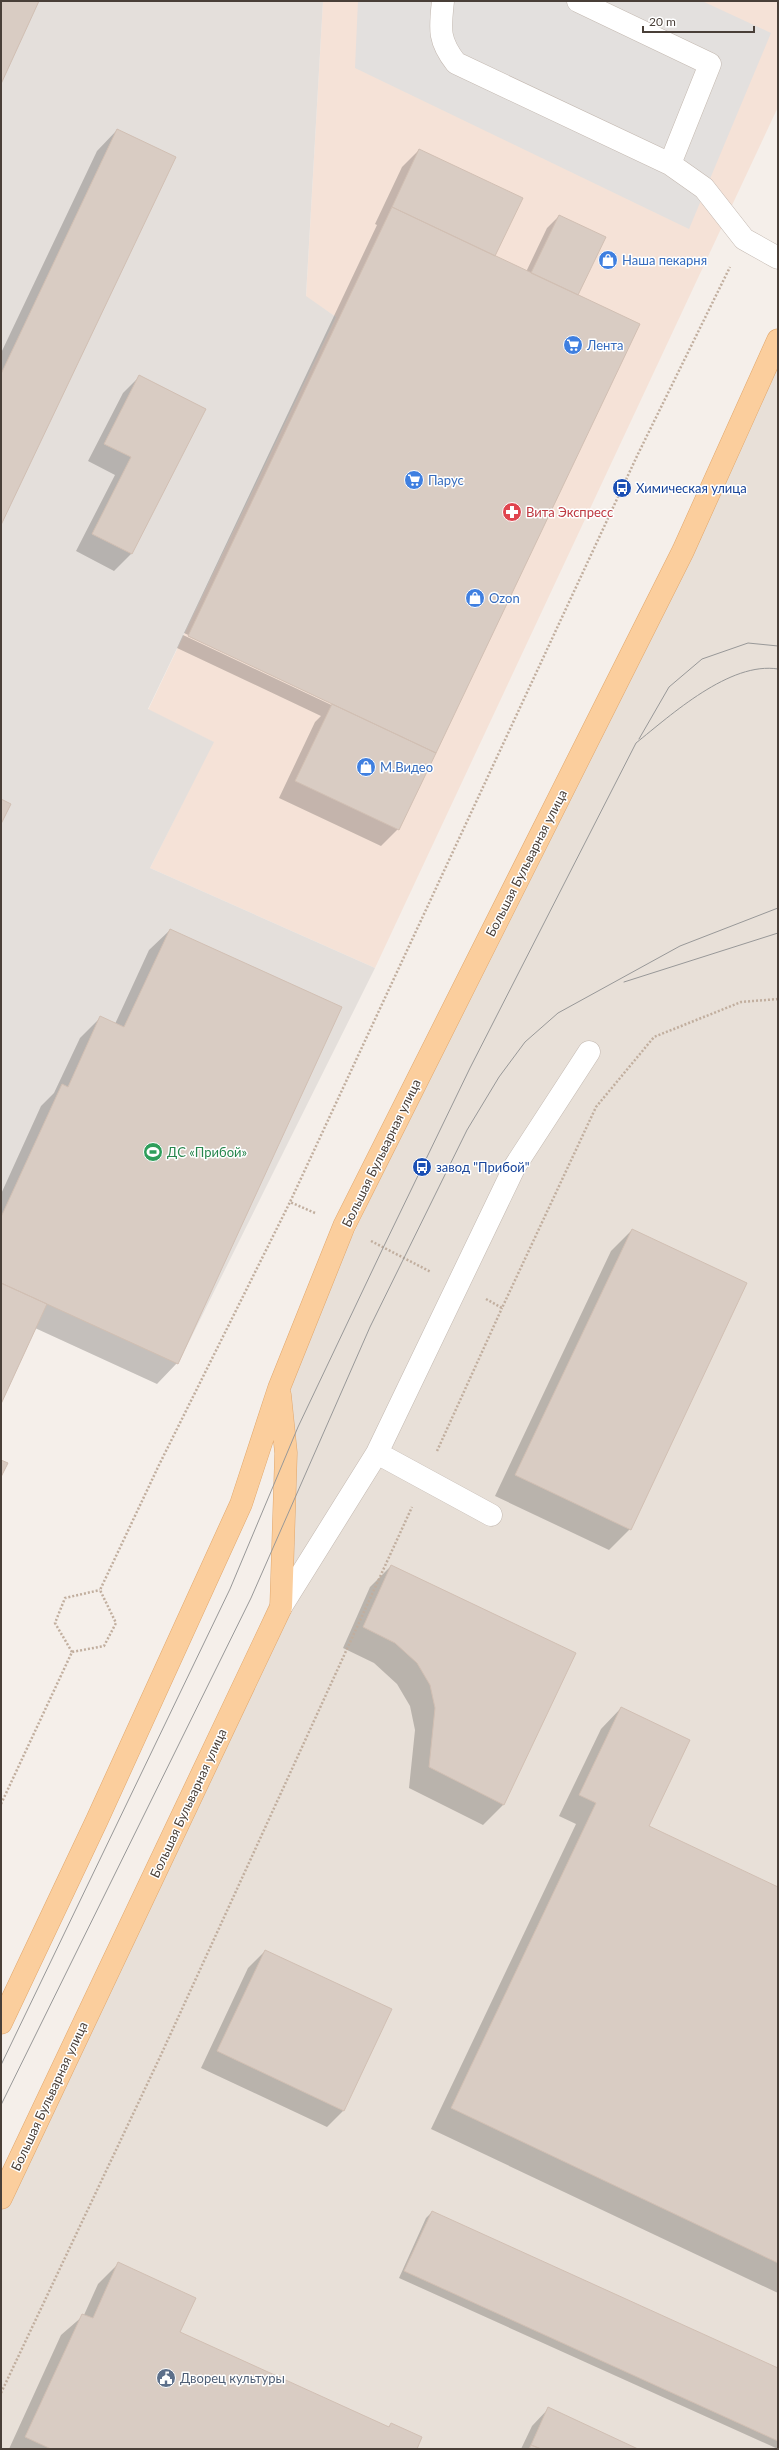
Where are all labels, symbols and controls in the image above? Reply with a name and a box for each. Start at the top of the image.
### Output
scale bar [643,8,754,34]
text: 20 m [649,14,676,29]
shop icon: Наша пекарня [597,249,619,271]
place label: Наша пекарня [622,252,707,268]
supermarket icon: Лента [562,334,584,356]
place label: Лента [586,337,623,353]
supermarket icon: Парус [403,469,425,491]
place label: Парус [428,472,464,488]
bus stop icon: Химическая улица [611,477,633,499]
place label: Химическая улица [636,480,747,496]
pharmacy icon: Вита Экспресс [501,501,523,523]
place label: Вита Экспресс [526,504,613,520]
shop icon: Ozon [464,587,486,609]
place label: Ozon [489,590,520,606]
shop icon: М.Видео [355,756,377,778]
place label: М.Видео [380,759,433,775]
street label: Большая Бульварная улица [482,787,570,939]
street label: Большая Бульварная улица [338,1076,424,1230]
sports icon: ДC «Прибой» [142,1141,164,1163]
place label: ДC «Прибой» [167,1144,247,1160]
bus stop icon: завод "Прибой" [411,1156,433,1178]
place label: завод "Прибой" [436,1159,530,1175]
street label: Большая Бульварная улица [146,1726,230,1880]
street label: Большая Бульварная улица [7,2019,91,2173]
public building icon: Дворец культуры [155,2367,177,2389]
place label: Дворец культуры [180,2370,285,2386]

